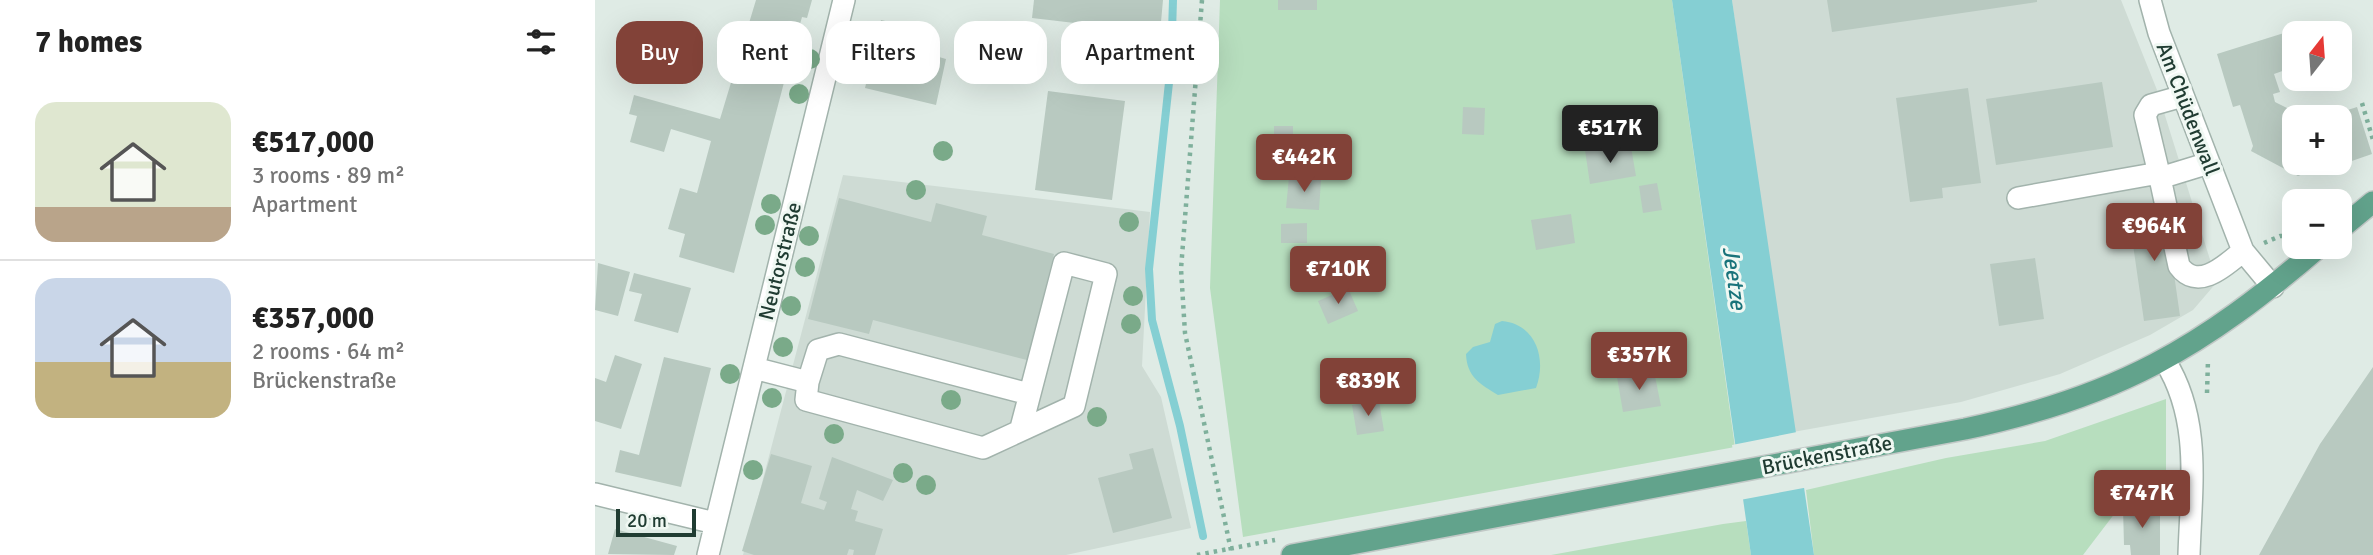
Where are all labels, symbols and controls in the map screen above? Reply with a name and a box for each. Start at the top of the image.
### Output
chip: Buy [616,21,703,84]
chip: Rent [717,21,812,84]
chip: Filters [826,21,940,84]
chip: New [954,21,1047,84]
chip: Apartment [1061,21,1219,84]
north arrow [2282,21,2352,91]
map controls [2282,21,2352,259]
icon: filters [522,23,560,61]
text: 7 homes [35,24,142,61]
street label: Am Chüdenwall [2151,39,2225,179]
button: + [2282,105,2352,175]
pin: €517K [1561,106,1659,165]
text: €517K [1578,113,1642,142]
text: €517,000 [252,124,374,161]
icon: home [91,130,175,214]
pin: €442K [1255,134,1353,194]
text: €442K [1272,142,1336,171]
text: 3 rooms · 89 m² [252,161,405,190]
button: − [2282,189,2352,259]
text: Apartment [252,190,357,219]
street label: Neutorstraße [753,199,807,323]
pin: €964K [2105,204,2203,263]
text: €964K [2122,211,2186,240]
water label: Jeetze [1716,245,1753,313]
pin: €710K [1289,246,1387,306]
text: €710K [1306,254,1370,283]
text: €357,000 [252,300,374,337]
icon: home [91,306,175,390]
pin: €357K [1590,332,1688,392]
text: 2 rooms · 64 m² [252,337,405,366]
text: €357K [1607,340,1671,369]
pin: €839K [1319,358,1417,418]
text: Brückenstraße [252,366,397,395]
text: €839K [1336,366,1400,395]
street label: Brückenstraße [1760,430,1894,480]
pin: €747K [2093,470,2191,530]
text: €747K [2110,478,2174,507]
scale bar [616,506,697,538]
text: 20 m [627,509,667,533]

